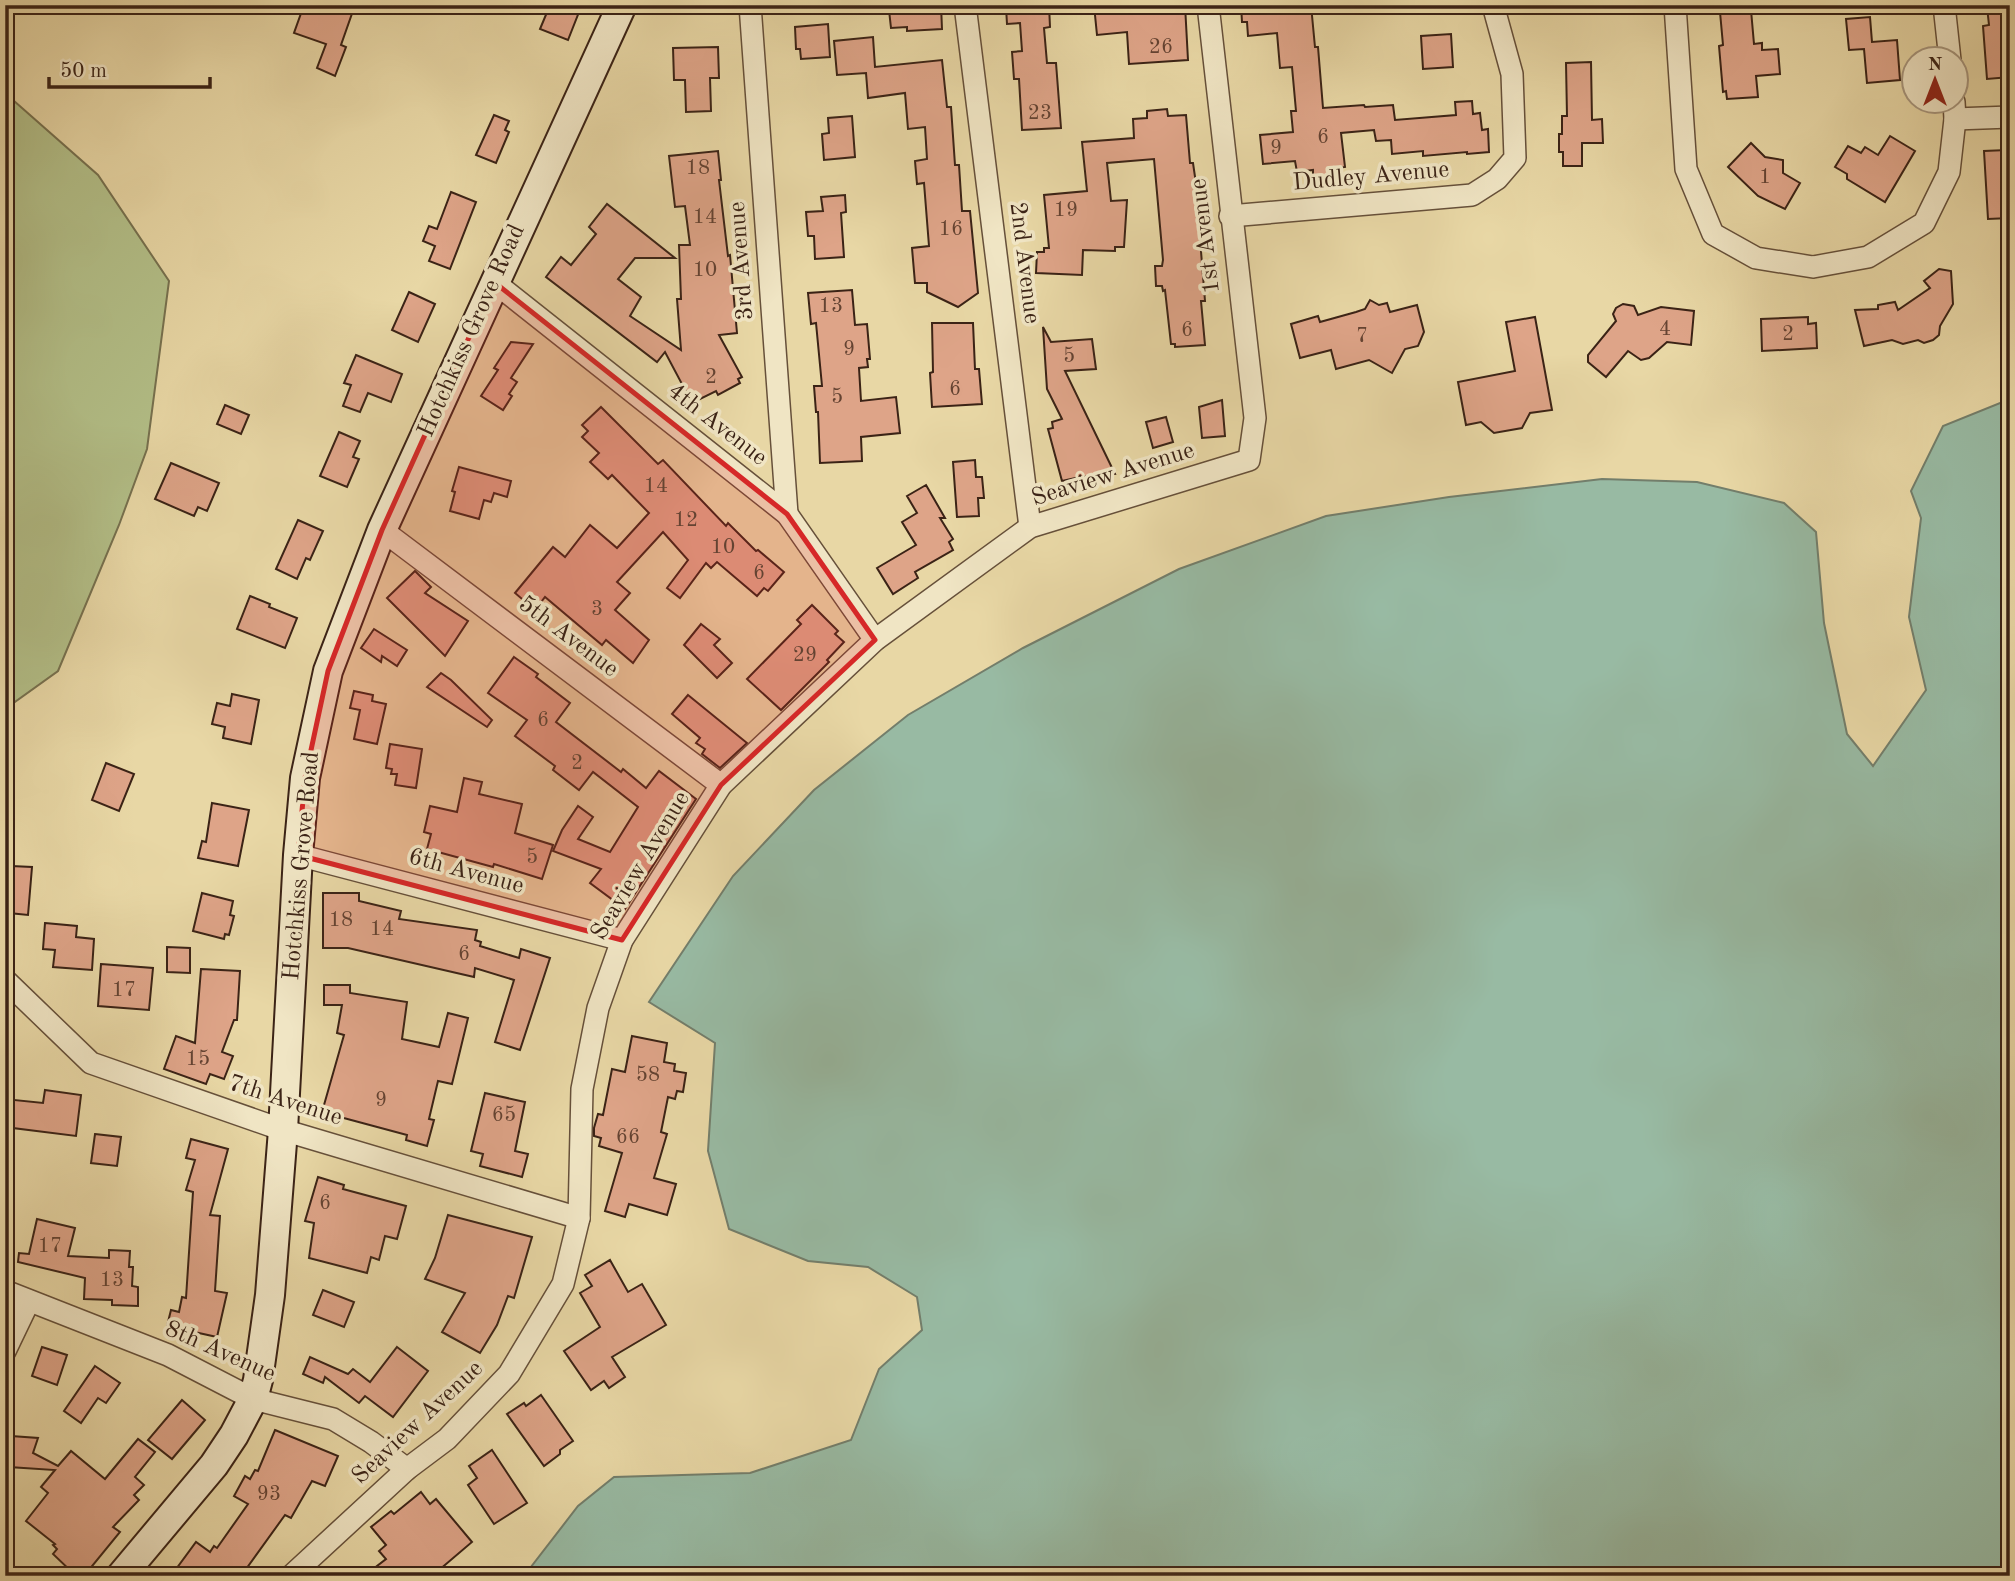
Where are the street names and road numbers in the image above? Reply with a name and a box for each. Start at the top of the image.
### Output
street label: Dudley Avenue [1292,158,1450,196]
street label: 1st Avenue [1187,177,1225,295]
street label: 3rd Avenue [726,201,758,321]
street label: 2nd Avenue [1005,201,1043,325]
street label: Hotchkiss Grove Road [414,221,530,441]
street label: 4th Avenue [663,379,771,471]
street label: Seaview Avenue [1029,439,1197,511]
street label: 5th Avenue [514,592,622,682]
street label: Hotchkiss Grove Road [280,750,324,982]
street label: Seaview Avenue [587,787,695,945]
street label: 6th Avenue [406,845,526,899]
street label: 7th Avenue [225,1071,345,1131]
street label: 8th Avenue [161,1317,279,1387]
street label: Seaview Avenue [348,1357,488,1489]

